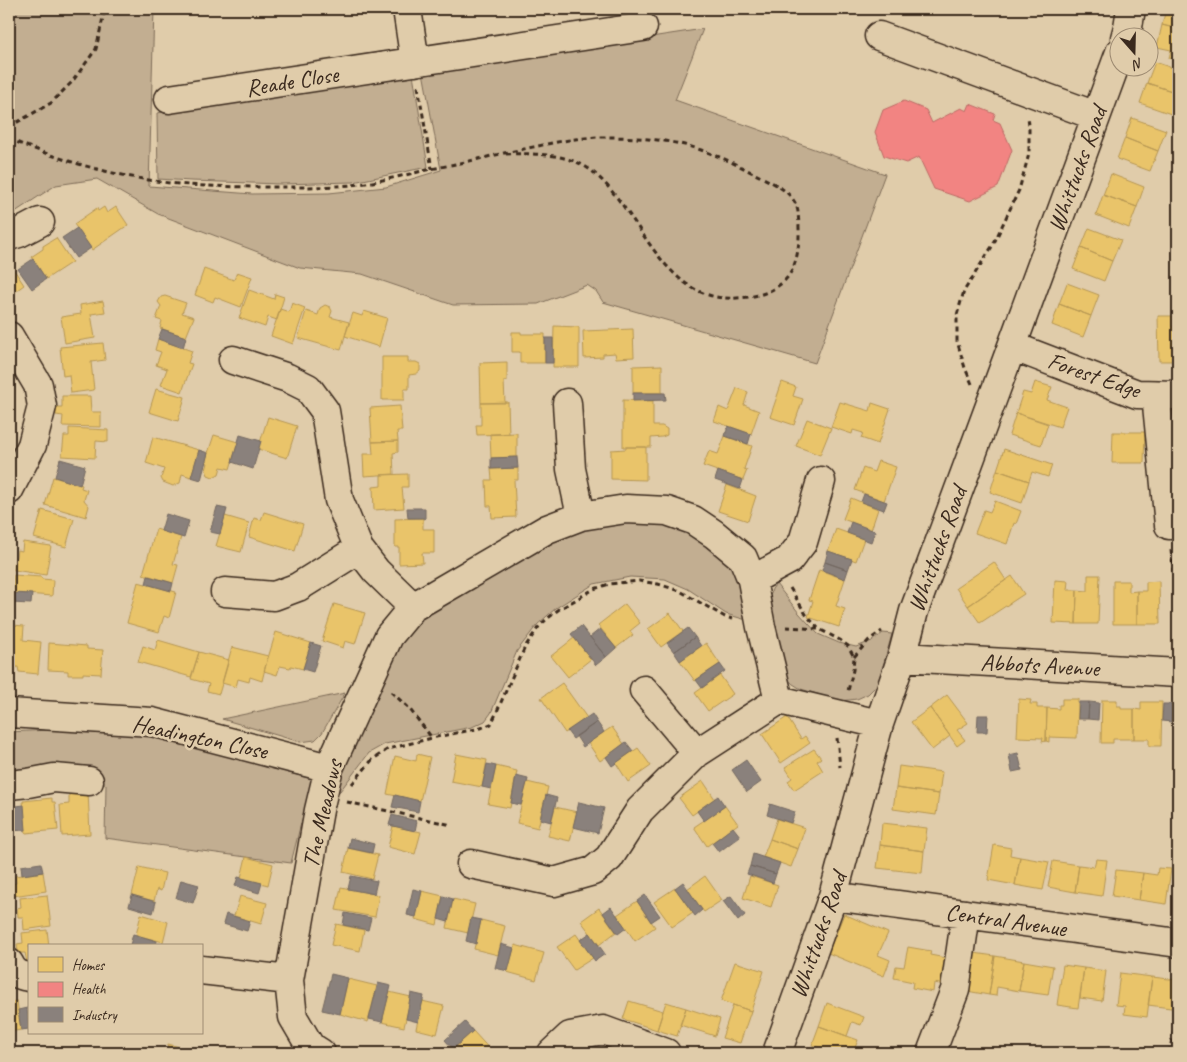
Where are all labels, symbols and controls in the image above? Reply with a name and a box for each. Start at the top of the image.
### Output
north arrow [1110,28,1160,78]
text: N [1129,54,1145,74]
street label: Reade Close [244,59,343,103]
street label: Whittucks Road [1041,99,1115,236]
street label: Forest Edge [1044,345,1146,405]
street label: Whittucks Road [901,479,975,616]
street label: Abbots Avenue [980,647,1102,683]
street label: Headington Close [130,708,272,766]
street label: The Meadows [295,754,350,871]
street label: Whittucks Road [783,865,855,1002]
street label: Central Avenue [944,897,1070,944]
legend [28,944,202,1034]
text: Homes [72,956,106,975]
text: Health [72,980,106,999]
text: Industry [72,1006,119,1025]

